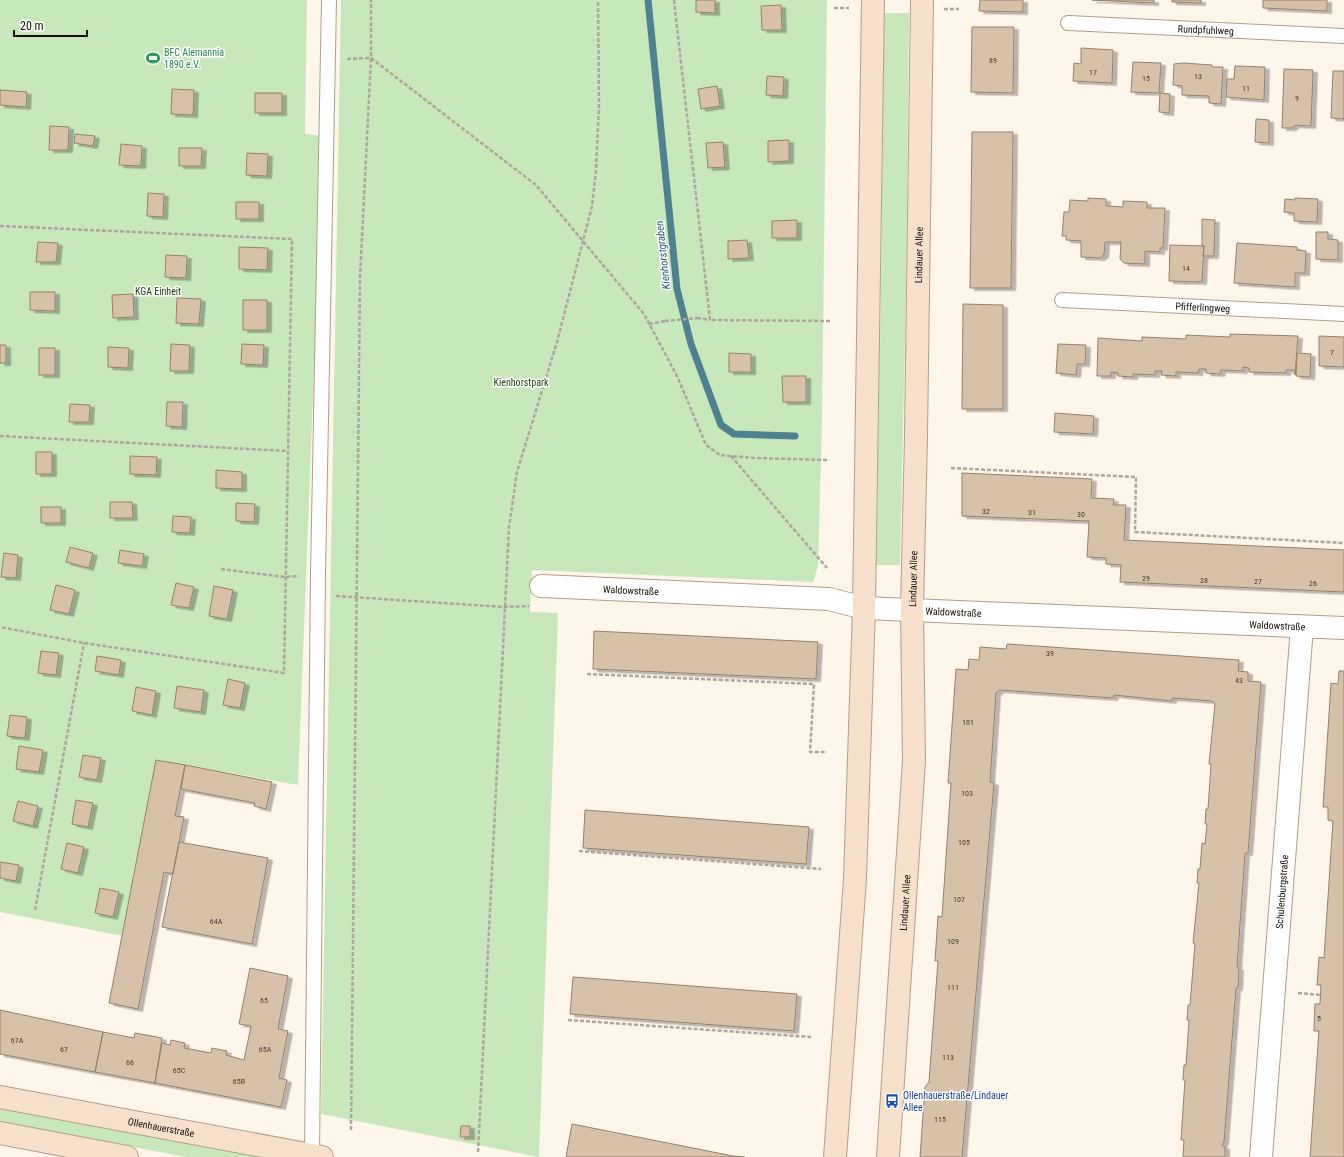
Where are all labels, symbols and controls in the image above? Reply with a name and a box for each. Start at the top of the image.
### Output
scale bar [14,12,87,38]
text: 20 m [20,19,44,33]
street label: Rundpfuhlweg [1178,23,1234,36]
place label: BFC Alemannia 1890 e.V. [164,47,224,70]
sports icon: BFC Alemannia 1890 e.V. [145,50,161,66]
house number: 89 [989,56,997,65]
house number: 17 [1089,68,1097,77]
house number: 13 [1194,72,1202,81]
house number: 15 [1142,74,1150,83]
house number: 11 [1242,84,1250,93]
house number: 9 [1295,94,1299,103]
water label: Kienhorstgraben [653,220,673,290]
street label: Lindauer Allee [913,226,924,283]
house number: 14 [1182,264,1190,273]
park label: KGA Einheit [135,286,181,297]
street label: Pfifferlingweg [1175,300,1231,314]
house number: 7 [1330,348,1334,357]
park label: Kienhorstpark [494,377,549,388]
house number: 32 [982,507,990,516]
house number: 31 [1028,508,1036,517]
house number: 30 [1077,510,1085,519]
street label: Lindauer Allee [907,550,919,607]
house number: 29 [1142,574,1150,583]
house number: 28 [1200,576,1208,585]
house number: 27 [1254,577,1262,586]
house number: 26 [1309,579,1317,588]
street label: Waldowstraße [603,583,660,597]
street label: Waldowstraße [925,605,982,618]
street label: Waldowstraße [1249,619,1306,632]
house number: 39 [1046,649,1054,658]
house number: 43 [1235,676,1243,685]
house number: 101 [962,718,974,727]
house number: 103 [961,789,973,798]
house number: 105 [958,838,970,847]
street label: Schulenburgstraße [1273,854,1290,929]
street label: Lindauer Allee [897,874,912,931]
house number: 107 [953,895,965,904]
house number: 64A [210,917,223,926]
house number: 109 [947,937,959,946]
house number: 111 [947,983,959,992]
house number: 65 [260,996,268,1005]
house number: 5 [1317,1014,1321,1023]
house number: 67A [11,1036,24,1045]
house number: 67 [60,1045,68,1054]
house number: 65A [259,1045,272,1054]
house number: 113 [942,1053,954,1062]
house number: 66 [126,1058,134,1067]
house number: 65C [173,1066,186,1075]
house number: 65B [233,1077,245,1086]
place label: Ollenhauerstraße/Lindauer Allee [903,1090,1008,1113]
bus stop icon: Ollenhauerstraße/Lindauer Allee [884,1093,900,1109]
street label: Ollenhauerstraße [127,1115,196,1139]
house number: 115 [934,1115,946,1124]

